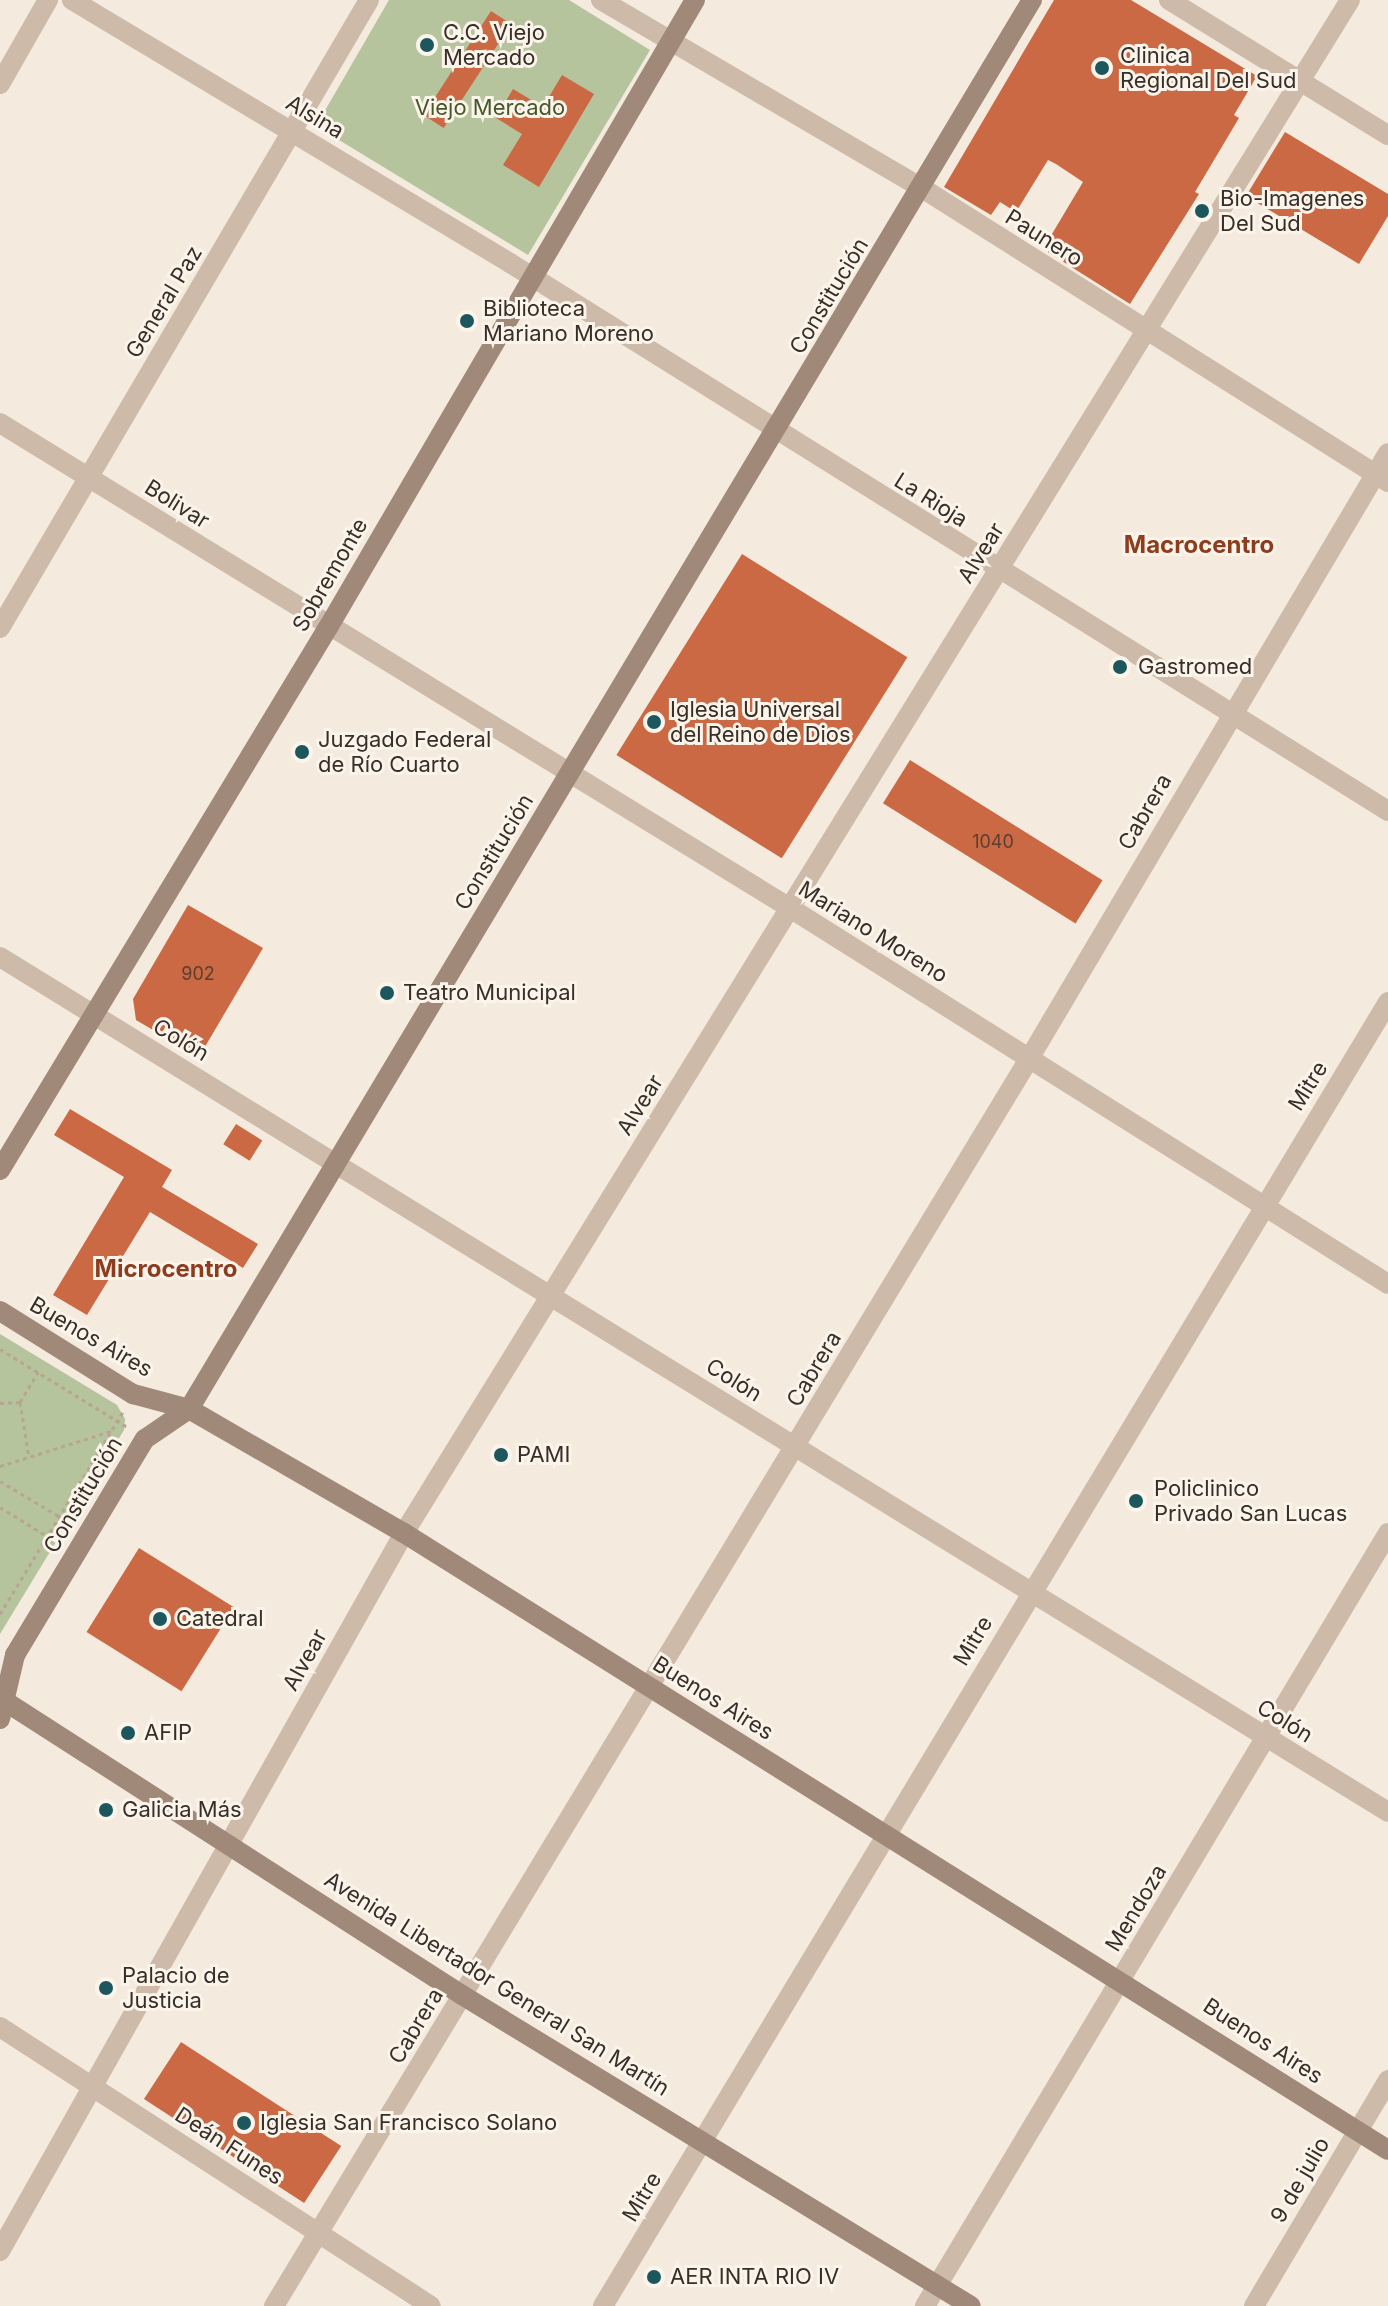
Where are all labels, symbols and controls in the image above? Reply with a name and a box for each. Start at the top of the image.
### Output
place label: C.C. Viejo Mercado [443,19,545,70]
marker: C.C. Viejo Mercado [418,36,436,54]
place label: Clinica Regional Del Sud [1120,42,1296,94]
marker: Clinica Regional Del Sud [1091,57,1113,79]
street label: Alsina [281,90,349,144]
park label: Viejo Mercado [415,95,565,121]
place label: Bio-Imagenes Del Sud [1220,185,1364,236]
marker: Bio-Imagenes Del Sud [1191,200,1213,222]
street label: Paunero [1000,204,1088,272]
street label: Constitución [784,233,874,359]
street label: General Paz [120,241,208,363]
place label: Biblioteca Mariano Moreno [483,295,654,346]
marker: Biblioteca Mariano Moreno [458,312,476,330]
street label: La Rioja [890,467,972,533]
street label: Bolivar [140,474,214,534]
street label: Sobremonte [287,513,373,637]
street label: Alvear [952,518,1010,588]
district label: Macrocentro [1124,531,1274,559]
place label: Gastromed [1138,654,1252,680]
marker: Gastromed [1109,656,1131,678]
place label: Iglesia Universal del Reino de Dios [670,696,851,748]
marker: Iglesia Universal del Reino de Dios [645,713,663,731]
place label: Juzgado Federal de Río Cuarto [318,726,491,778]
marker: Juzgado Federal de Río Cuarto [293,743,311,761]
street label: Cabrera [1113,769,1177,855]
street label: Constitución [449,789,539,915]
house number: 1040 [972,831,1014,853]
street label: Mariano Moreno [794,876,952,988]
house number: 902 [181,963,215,985]
place label: Teatro Municipal [403,980,576,1006]
marker: Teatro Municipal [378,984,396,1002]
street label: Colón [148,1013,214,1067]
street label: Mitre [1283,1056,1333,1116]
street label: Alvear [611,1070,669,1140]
district label: Microcentro [95,1255,237,1283]
street label: Buenos Aires [25,1291,157,1383]
street label: Cabrera [781,1327,847,1411]
street label: Colón [701,1353,767,1407]
street label: Constitución [38,1432,128,1558]
place label: PAMI [517,1442,570,1468]
marker: PAMI [492,1446,510,1464]
place label: Policlinico Privado San Lucas [1154,1475,1347,1526]
marker: Policlinico Privado San Lucas [1125,1490,1147,1512]
place label: Catedral [176,1606,264,1632]
marker: Catedral [151,1610,169,1628]
street label: Mitre [948,1611,998,1671]
street label: Alvear [277,1625,333,1695]
street label: Buenos Aires [648,1650,778,1746]
street label: Colón [1252,1694,1318,1748]
place label: AFIP [144,1720,192,1746]
marker: AFIP [119,1724,137,1742]
place label: Galicia Más [122,1797,242,1823]
marker: Galicia Más [97,1801,115,1819]
street label: Mendoza [1100,1860,1172,1956]
street label: Avenida Libertador General San Martín [320,1866,674,2102]
place label: Palacio de Justicia [122,1962,230,2014]
marker: Palacio de Justicia [97,1979,115,1997]
street label: Cabrera [383,1984,449,2068]
street label: Buenos Aires [1198,1993,1328,2089]
street label: Deán Funes [170,2101,288,2191]
place label: Iglesia San Francisco Solano [260,2110,557,2136]
marker: Iglesia San Francisco Solano [235,2114,253,2132]
street label: 9 de julio [1265,2132,1335,2228]
street label: Mitre [617,2167,667,2227]
place label: AER INTA RIO IV [670,2264,839,2290]
marker: AER INTA RIO IV [645,2268,663,2286]

